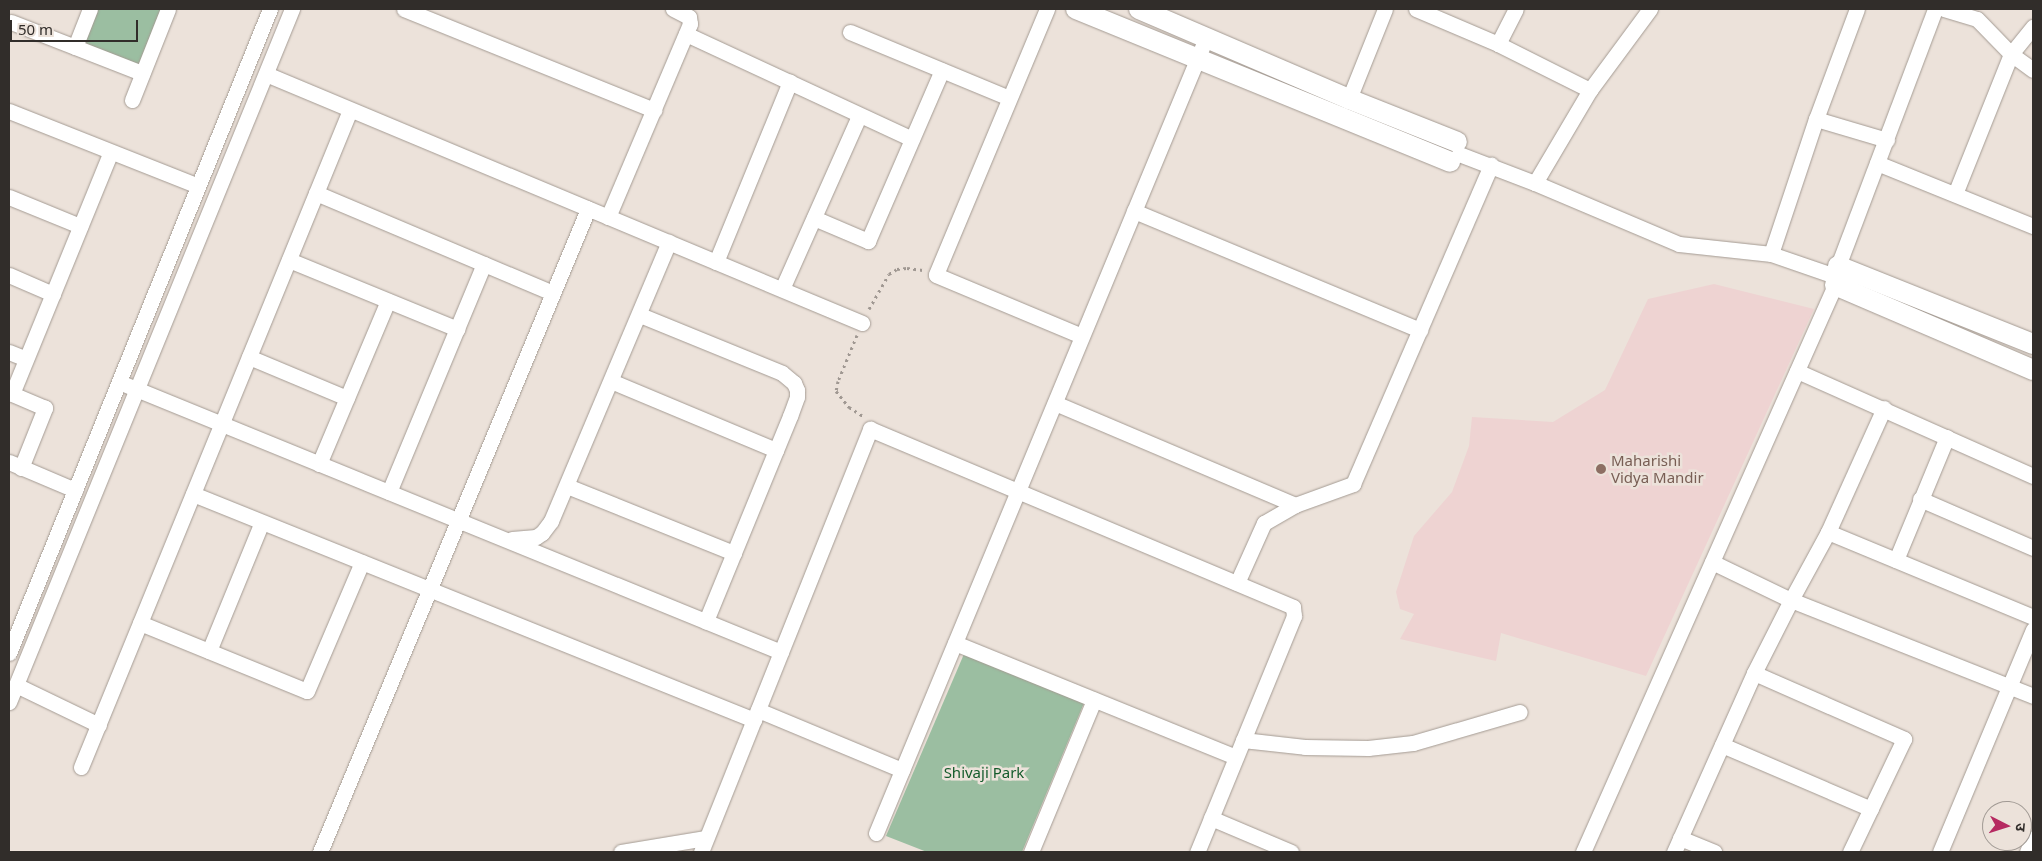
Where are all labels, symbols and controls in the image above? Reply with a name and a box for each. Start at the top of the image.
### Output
scale bar [12,10,140,42]
text: 50 m [18,19,53,39]
place label: Maharishi Vidya Mandir [1611,451,1704,486]
marker: Maharishi Vidya Mandir [1595,463,1607,475]
park label: Shivaji Park [944,764,1024,782]
north arrow [1982,801,2032,851]
text: उ [2012,822,2031,832]

